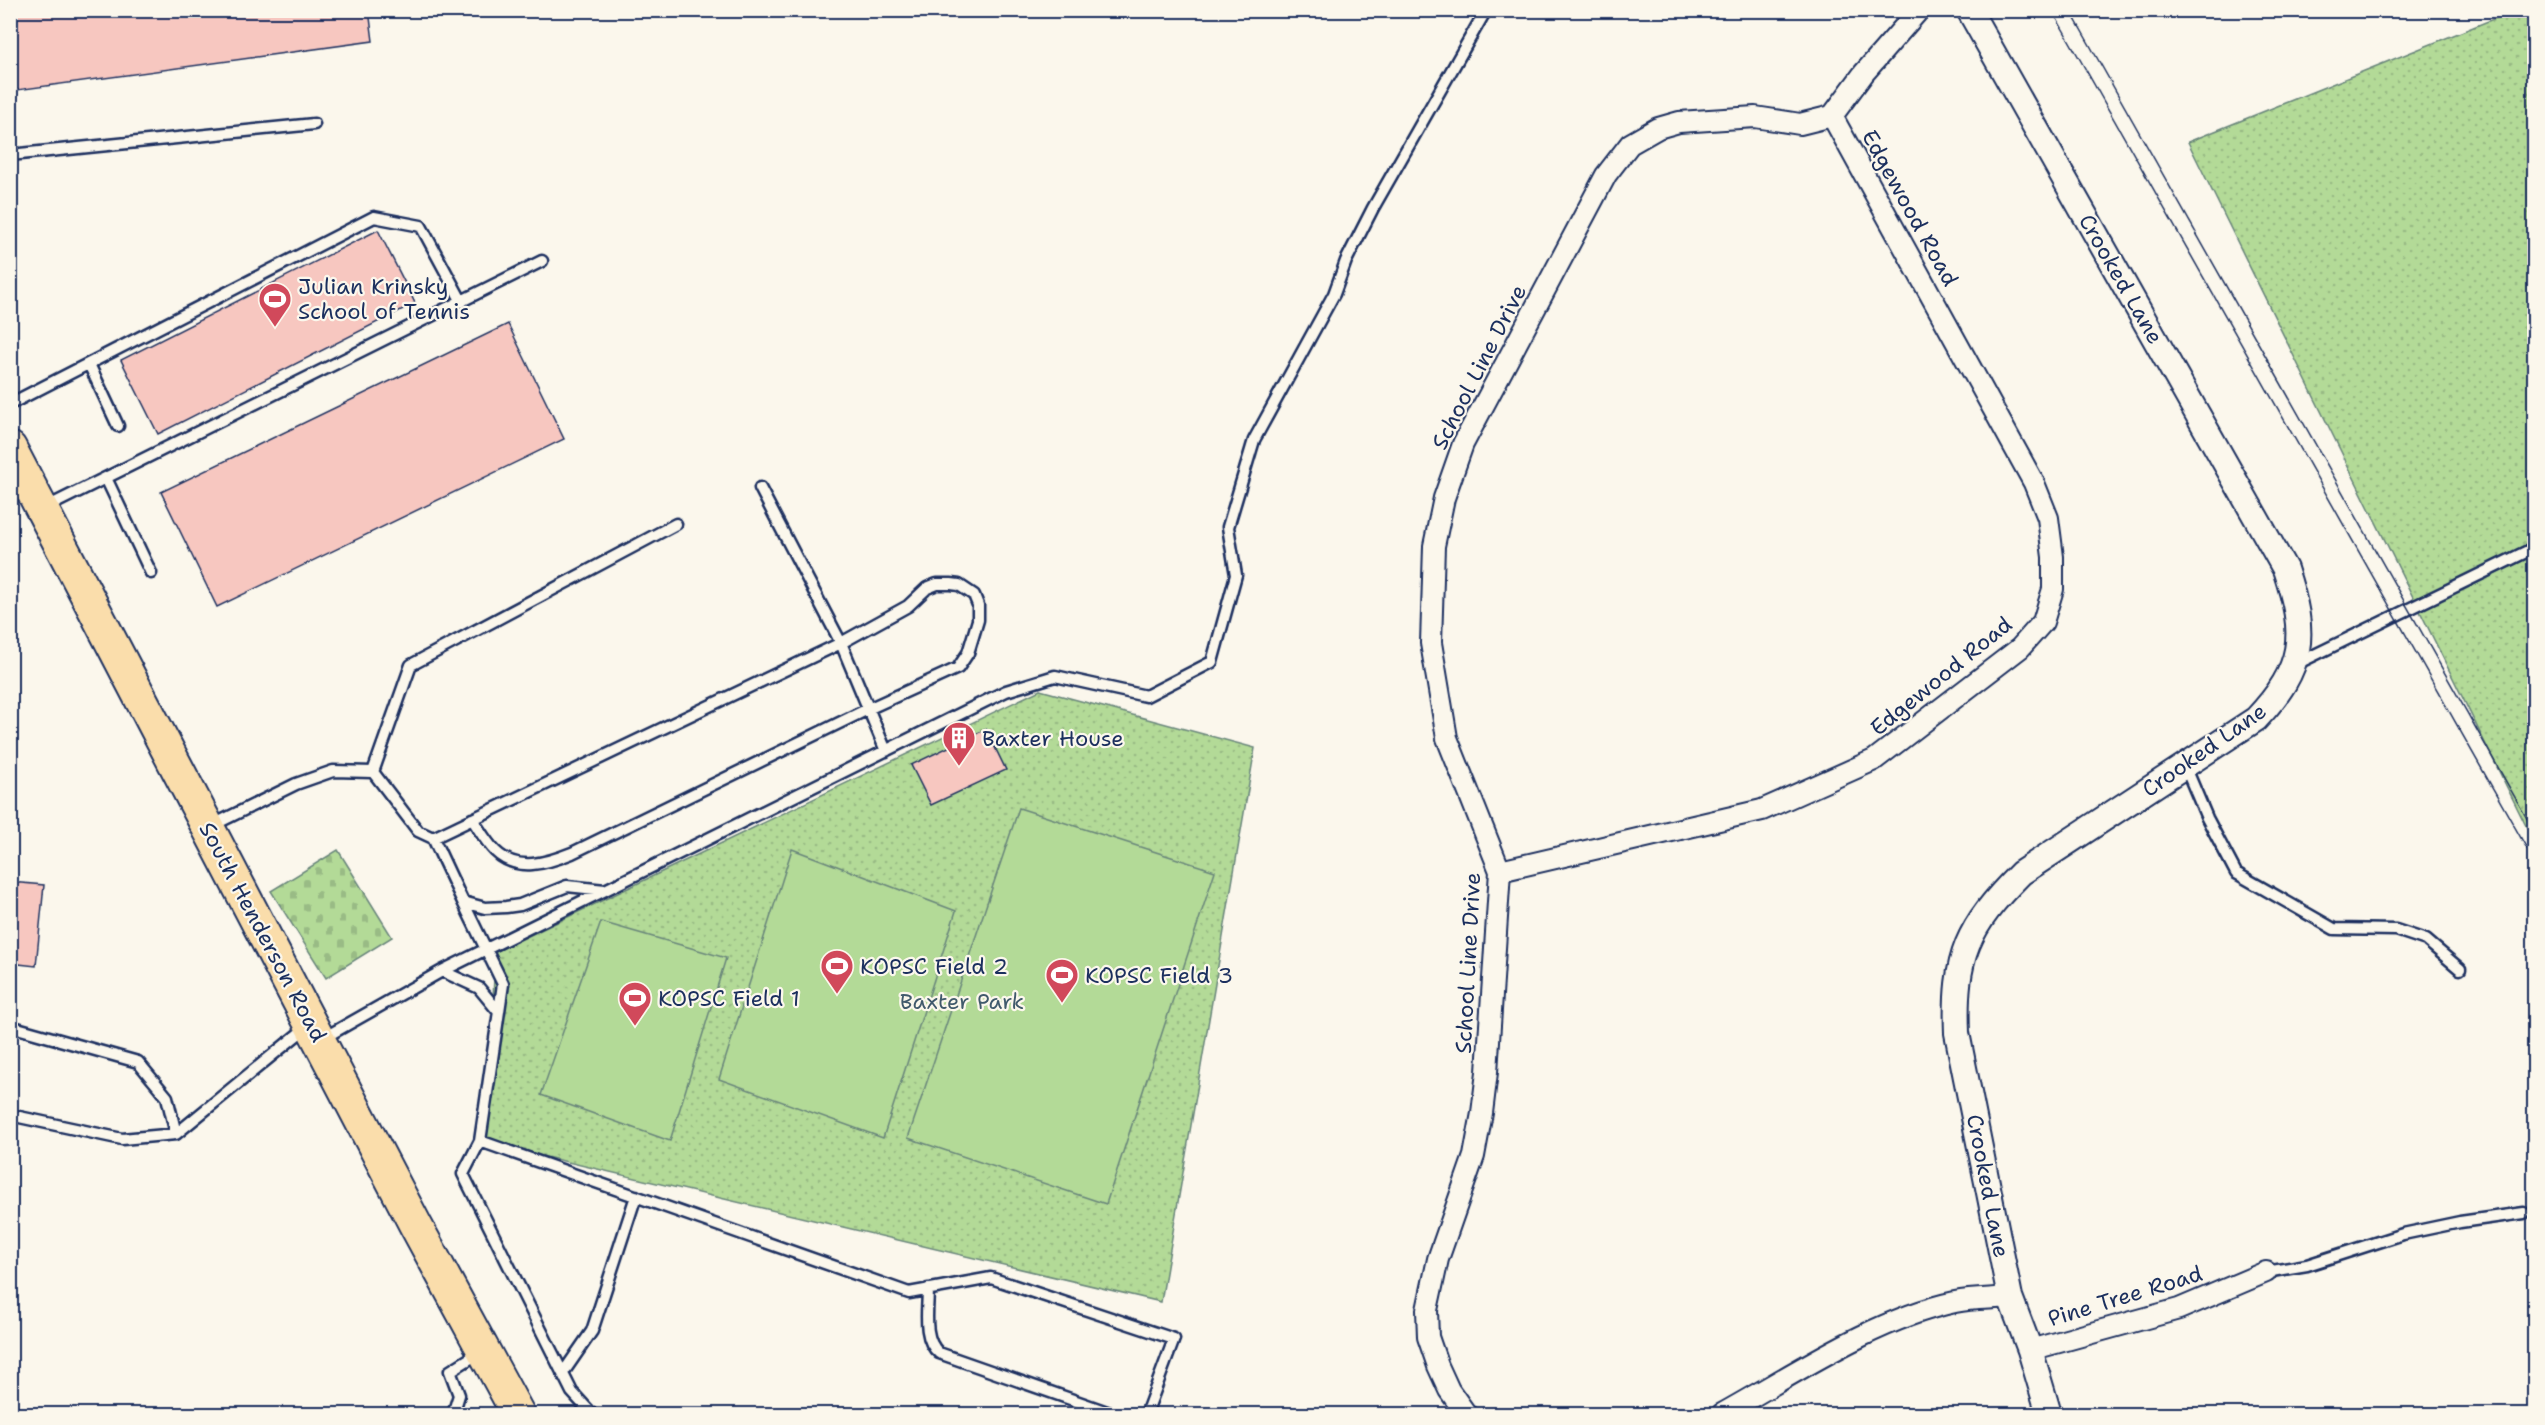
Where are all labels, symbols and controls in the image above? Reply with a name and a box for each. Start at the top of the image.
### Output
street label: Edgewood Road [1855,125,1965,291]
street label: Crooked Lane [2072,209,2170,349]
place label: Julian Krinsky School of Tennis [298,272,470,326]
street label: School Line Drive [1425,280,1533,454]
sports icon: Julian Krinsky School of Tennis [257,281,293,328]
street label: Edgewood Road [1864,610,2018,742]
street label: Crooked Lane [2136,696,2272,804]
building icon: Baxter House [941,720,977,767]
place label: Baxter House [982,724,1124,753]
street label: South Henderson Road [193,817,333,1047]
street label: School Line Drive [1449,872,1487,1054]
sports icon: KOPSC Field 2 [819,948,855,995]
place label: KOPSC Field 2 [860,952,1008,981]
sports icon: KOPSC Field 3 [1044,957,1080,1004]
place label: KOPSC Field 3 [1085,961,1233,990]
sports icon: KOPSC Field 1 [617,980,653,1027]
place label: KOPSC Field 1 [658,984,800,1013]
park label: Baxter Park [900,987,1024,1016]
street label: Crooked Lane [1960,1112,2016,1260]
street label: Pine Tree Road [2044,1259,2206,1333]

